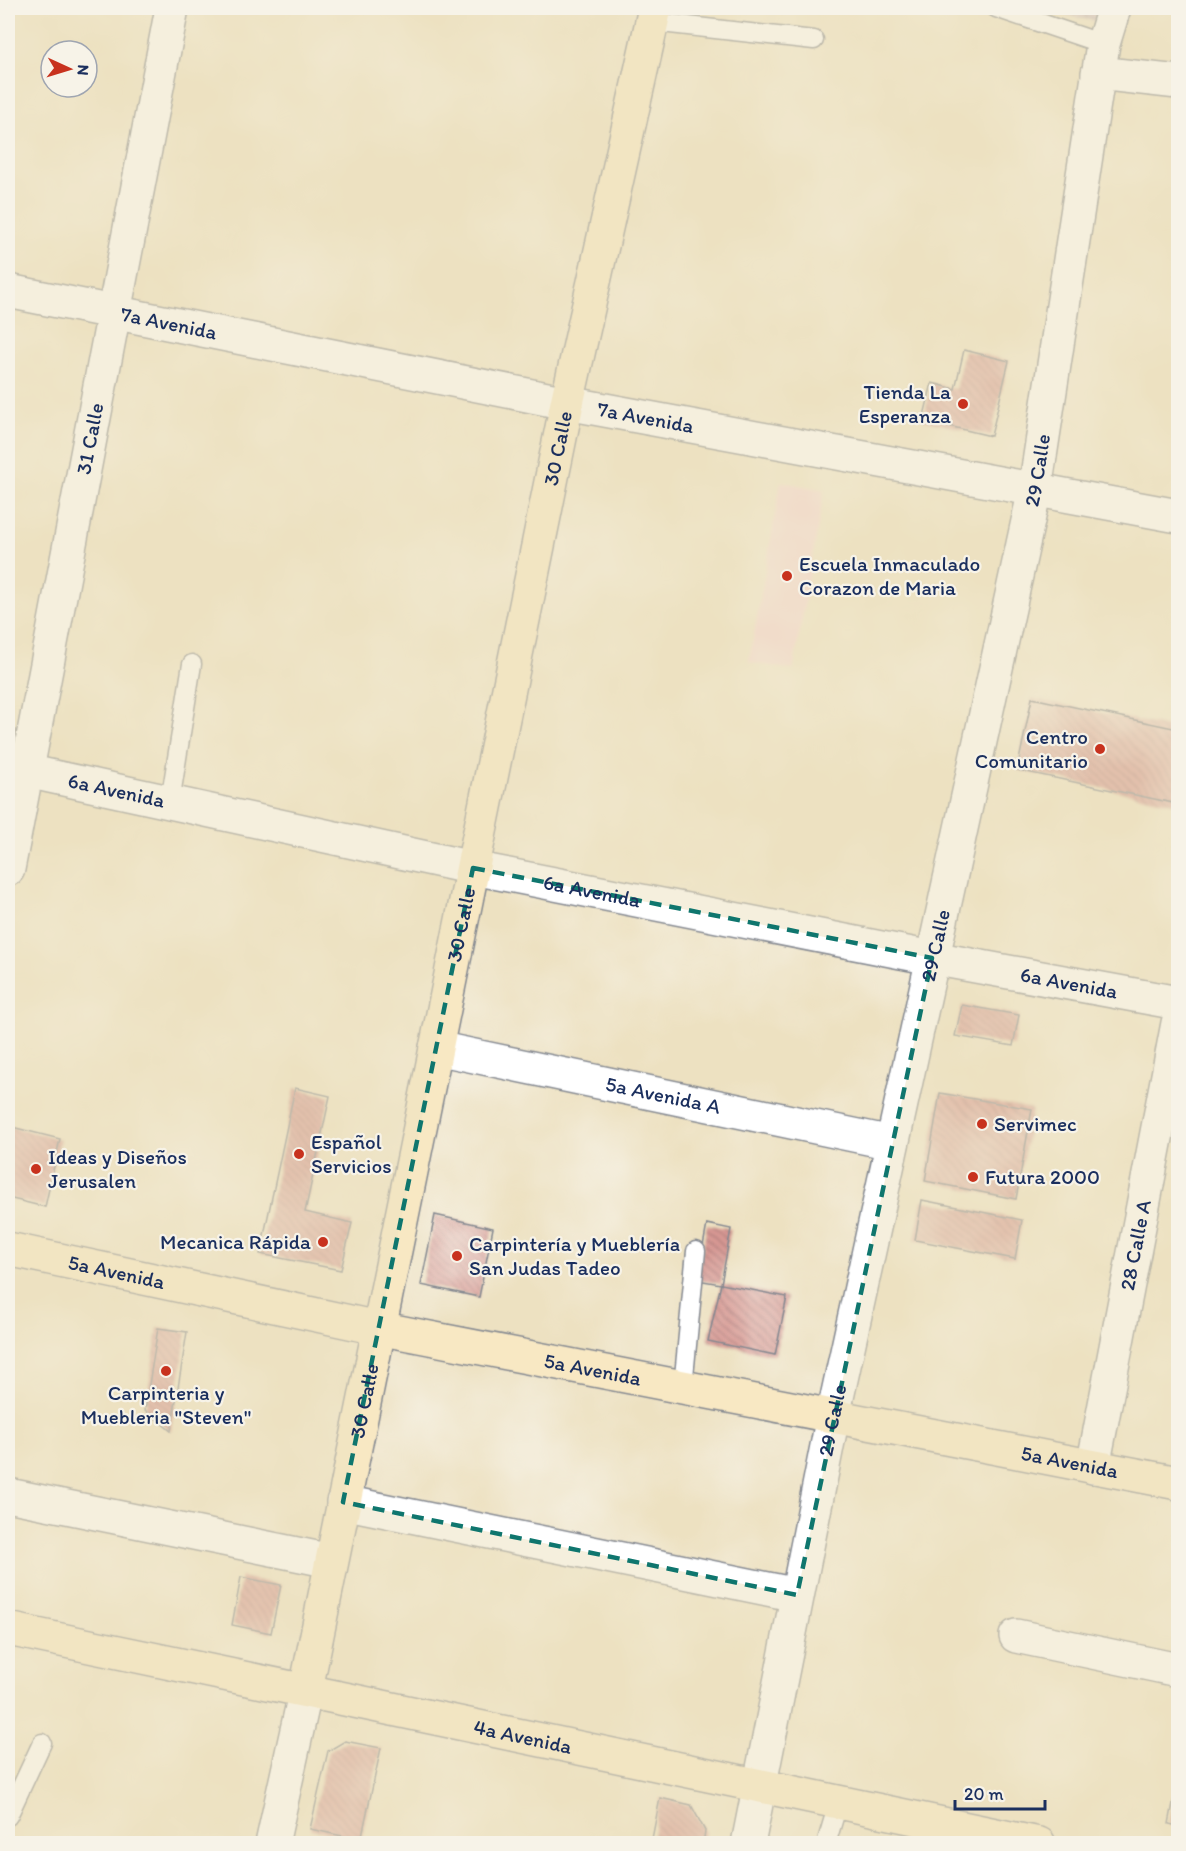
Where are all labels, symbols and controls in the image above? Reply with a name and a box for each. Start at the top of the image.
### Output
north arrow [39,39,99,99]
text: N [74,64,93,76]
street label: 7a Avenida [118,301,219,345]
place label: Tienda La Esperanza [859,379,951,428]
street label: 7a Avenida [595,396,696,438]
marker: Tienda La Esperanza [956,397,970,411]
street label: 31 Calle [70,401,109,476]
street label: 30 Calle [538,409,577,488]
street label: 29 Calle [1019,432,1055,509]
place label: Escuela Inmaculado Corazon de Maria [799,551,980,600]
marker: Escuela Inmaculado Corazon de Maria [780,569,794,583]
place label: Centro Comunitario [975,724,1088,773]
marker: Centro Comunitario [1093,742,1107,756]
street label: 6a Avenida [66,767,167,813]
street label: 6a Avenida [541,869,643,913]
street label: 30 Calle [441,885,480,964]
street label: 29 Calle [915,907,955,984]
street label: 6a Avenida [1018,961,1120,1004]
street label: 5a Avenida A [604,1071,723,1119]
place label: Servimec [994,1111,1077,1136]
marker: Servimec [975,1117,989,1131]
place label: Español Servicios [311,1129,392,1178]
place label: Ideas y Diseños Jerusalen [48,1144,187,1193]
marker: Español Servicios [292,1147,306,1161]
marker: Ideas y Diseños Jerusalen [29,1162,43,1176]
place label: Futura 2000 [985,1164,1100,1189]
marker: Futura 2000 [966,1170,980,1184]
street label: 28 Calle A [1114,1197,1156,1292]
place label: Mecanica Rápida [160,1229,311,1254]
place label: Carpintería y Mueblería San Judas Tadeo [469,1231,680,1280]
marker: Mecanica Rápida [316,1235,330,1249]
street label: 5a Avenida [66,1249,167,1294]
marker: Carpintería y Mueblería San Judas Tadeo [450,1249,464,1263]
street label: 5a Avenida [542,1347,644,1391]
street label: 30 Calle [344,1361,384,1440]
marker: Carpinteria y Muebleria "Steven" [159,1364,173,1378]
place label: Carpinteria y Muebleria "Steven" [81,1380,251,1429]
street label: 29 Calle [812,1382,852,1458]
street label: 5a Avenida [1019,1440,1121,1483]
street label: 4a Avenida [471,1714,575,1759]
scale bar [955,1773,1045,1811]
text: 20 m [964,1783,1004,1805]

